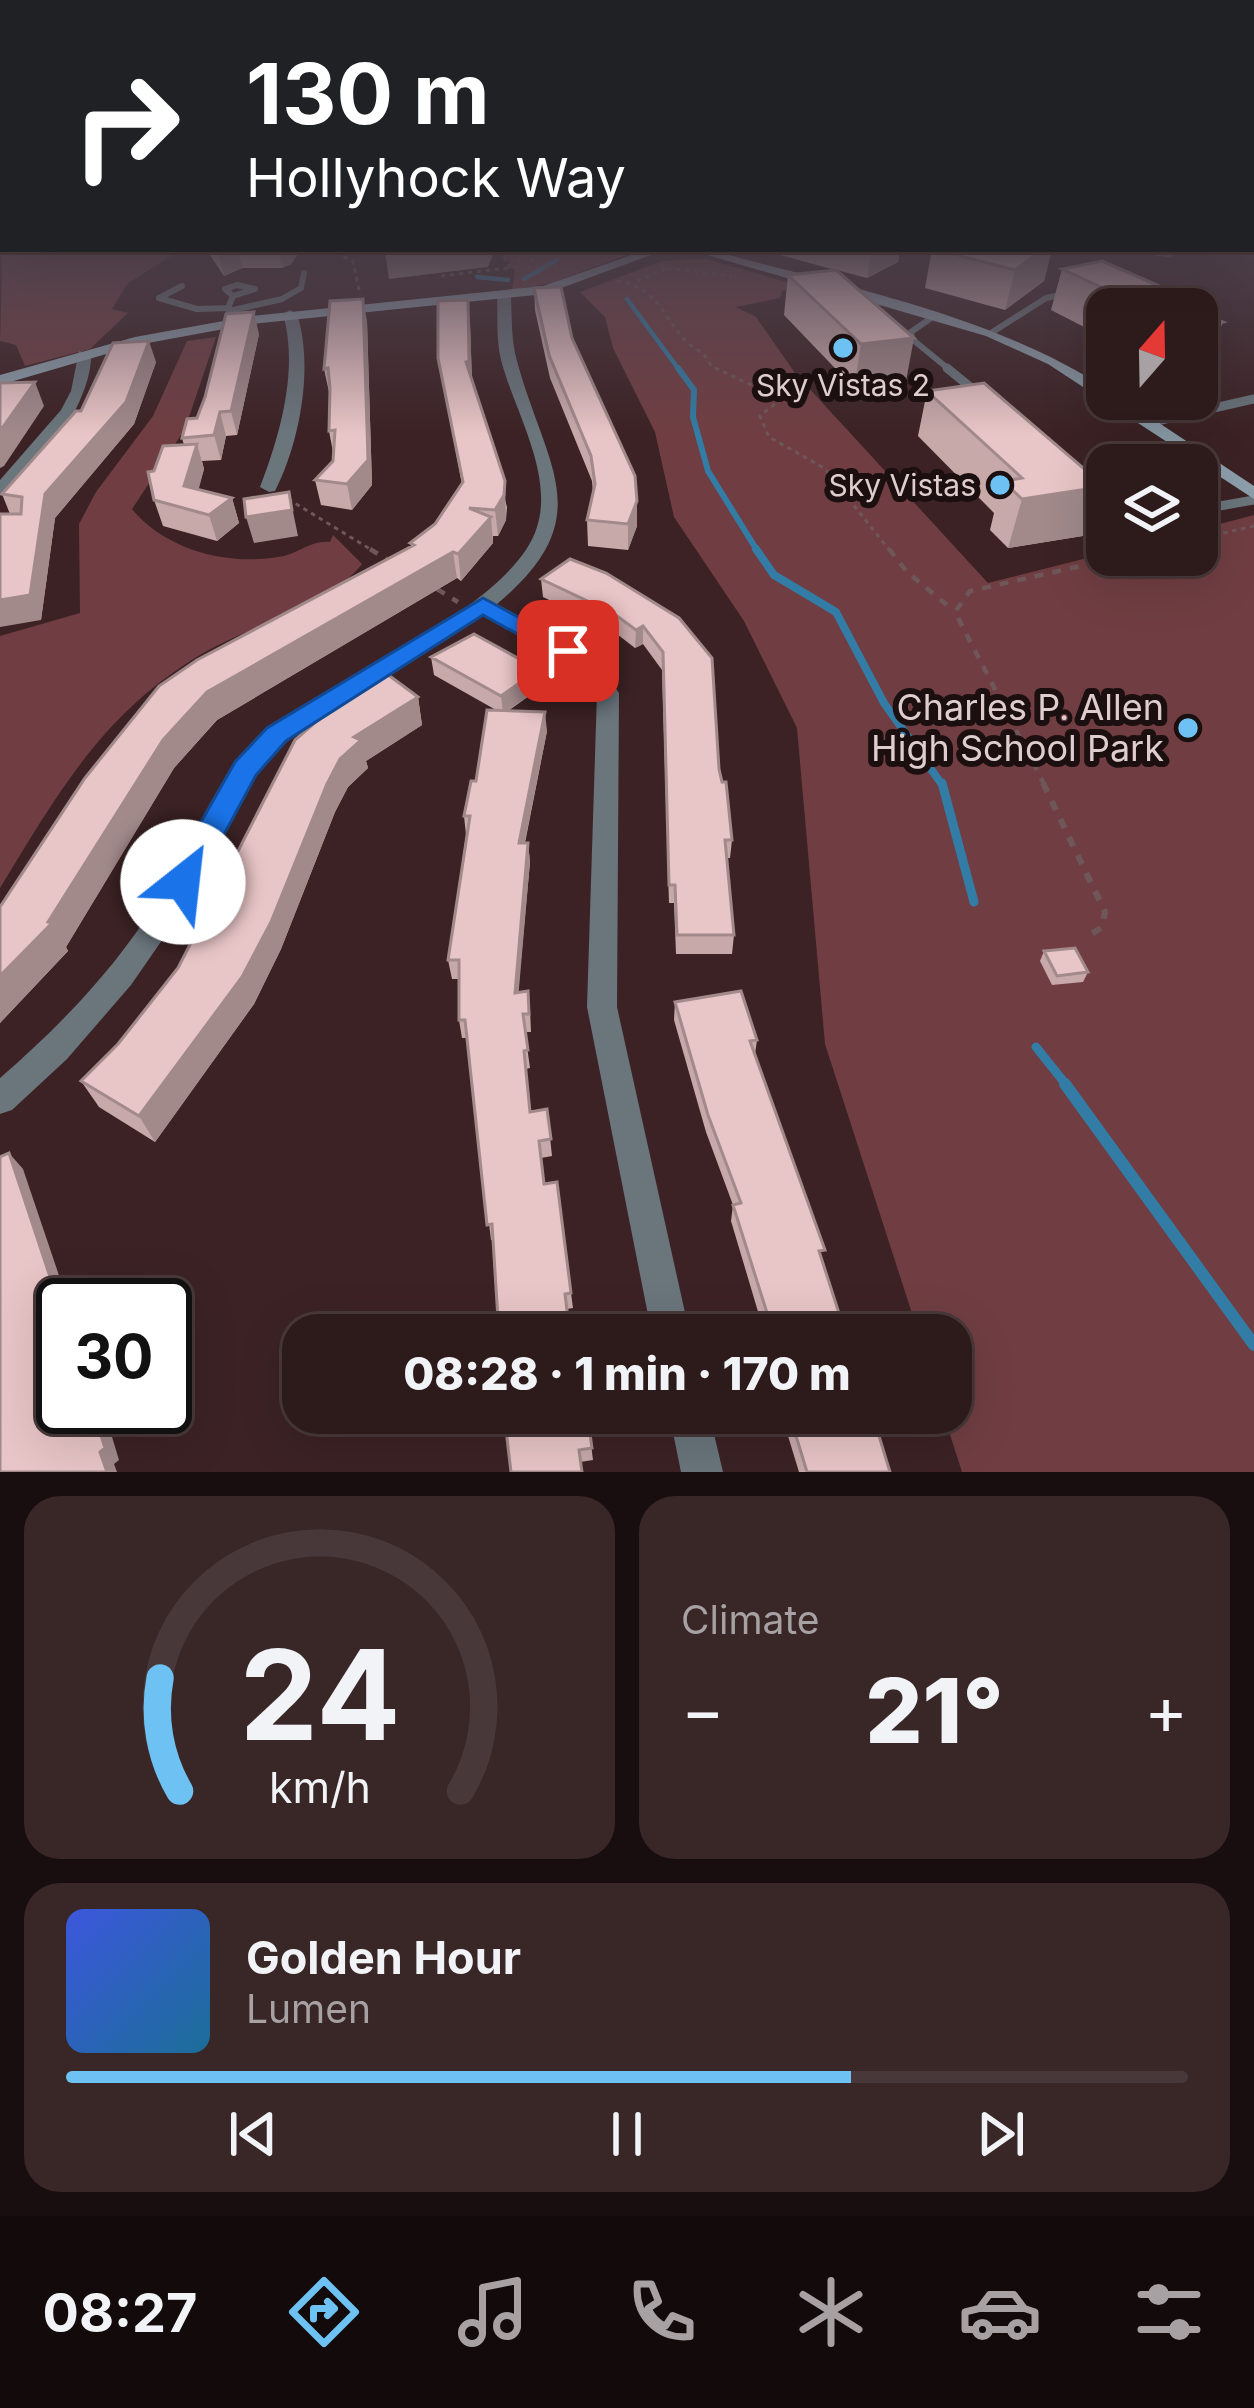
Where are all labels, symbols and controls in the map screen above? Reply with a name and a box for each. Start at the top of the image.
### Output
text: 130 m [246,43,490,144]
icon: right [48,48,204,204]
text: Hollyhock Way [246,145,626,210]
north arrow [1086,288,1218,420]
map controls [1086,288,1218,576]
marker: Sky Vistas 2 [830,335,856,361]
place label: Sky Vistas 2 [756,367,930,403]
button: layers [1086,444,1218,576]
place label: Sky Vistas [829,467,976,503]
marker: Sky Vistas [987,472,1013,498]
pin [517,600,619,702]
icon: arrive [535,618,601,684]
place label: Charles P. Allen High School Park [871,685,1164,770]
marker: Charles P. Allen High School Park [1175,715,1201,741]
position arrow [120,819,246,945]
speed limit sign: 30 [36,1278,192,1434]
text: 08:28 · 1 min · 170 m [403,1346,851,1401]
text: Climate [681,1596,820,1643]
text: 24 [239,1619,400,1770]
text: 21° [865,1656,1004,1765]
text: − [681,1670,725,1750]
text: + [1144,1670,1188,1750]
text: km/h [269,1760,370,1812]
text: Golden Hour [246,1930,521,1985]
text: Lumen [246,1985,371,2032]
icon: previous [220,2101,286,2167]
icon: pause [594,2101,660,2167]
icon: next [968,2101,1034,2167]
icon: directions [282,2270,366,2354]
icon: music [451,2270,535,2354]
icon: phone [620,2270,704,2354]
icon: climate [789,2270,873,2354]
icon: car [958,2270,1042,2354]
icon: filters [1127,2270,1211,2354]
text: 08:27 [42,2280,198,2345]

